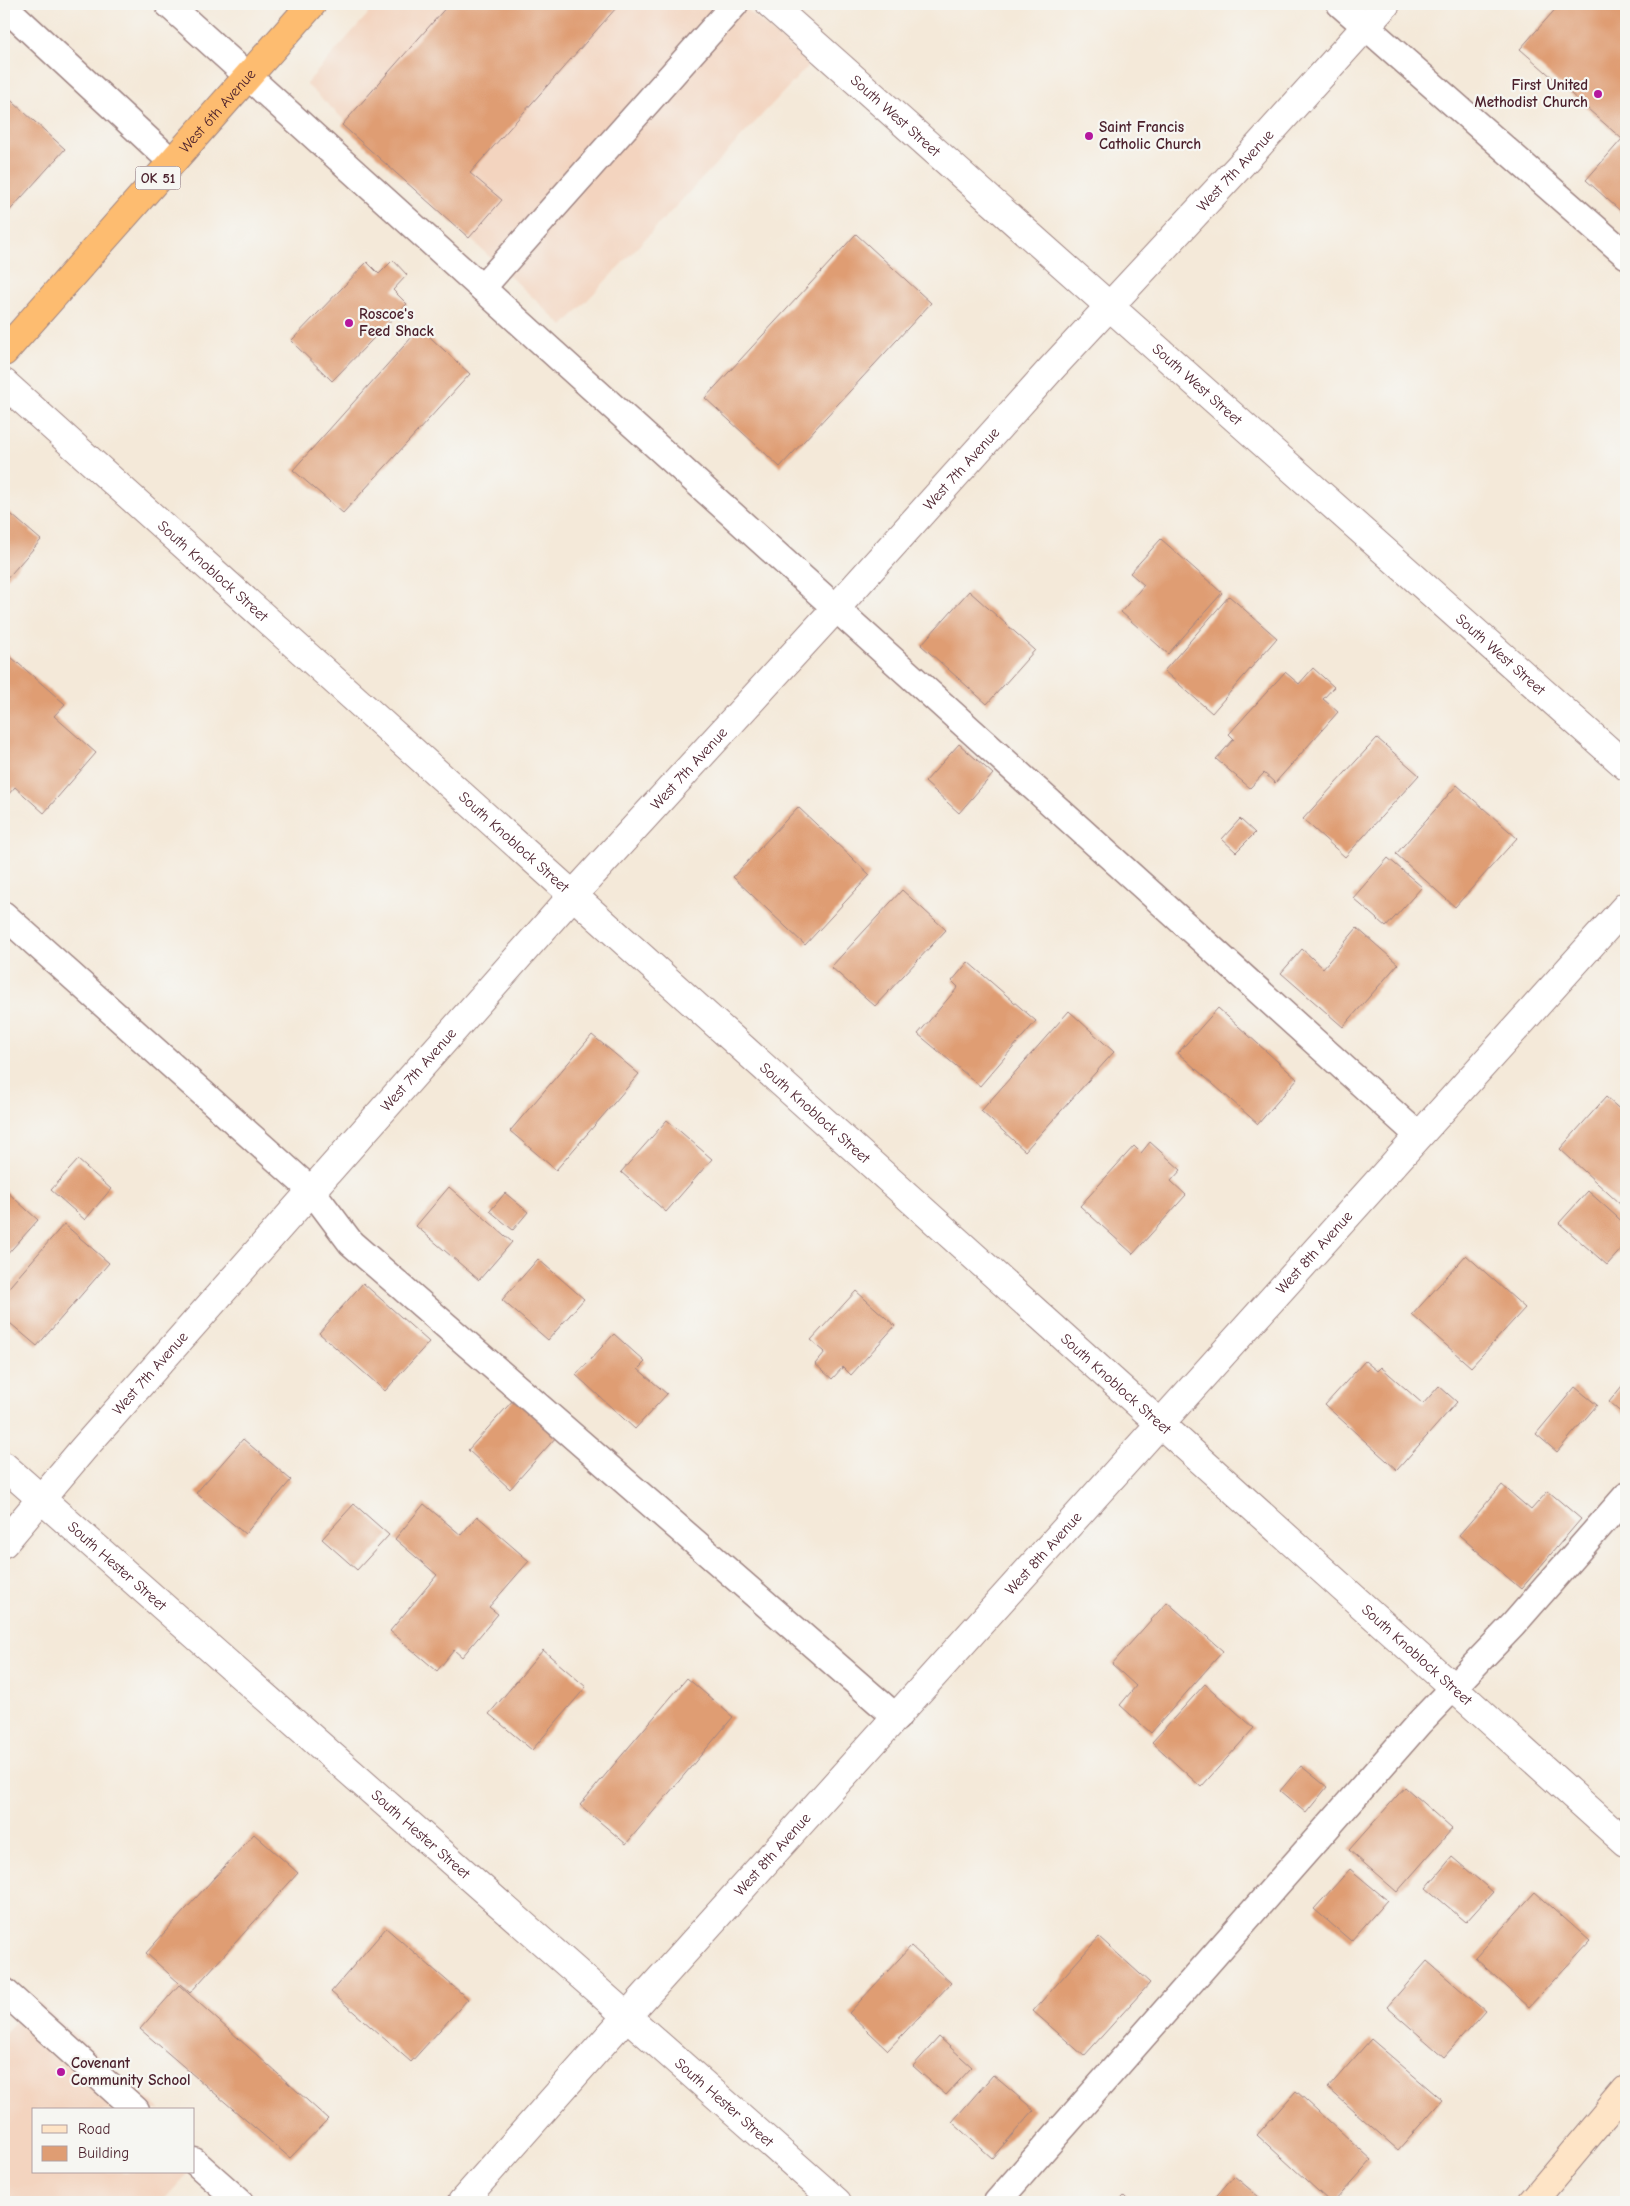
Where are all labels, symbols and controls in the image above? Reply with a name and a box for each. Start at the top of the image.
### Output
street label: West 6th Avenue [175,65,260,157]
street label: South West Street [847,71,945,161]
place label: First United Methodist Church [1475,76,1588,111]
marker: First United Methodist Church [1592,88,1604,100]
place label: Saint Francis Catholic Church [1099,118,1201,153]
street label: West 7th Avenue [1193,125,1278,215]
marker: Saint Francis Catholic Church [1083,130,1095,142]
road number: OK 51 [136,167,180,190]
place label: Roscoe's Feed Shack [359,305,434,340]
marker: Roscoe's Feed Shack [343,317,355,329]
street label: South West Street [1149,340,1246,429]
street label: West 7th Avenue [919,423,1003,514]
street label: South Knoblock Street [154,517,272,626]
street label: South West Street [1452,610,1550,699]
street label: West 7th Avenue [647,723,731,813]
street label: South Knoblock Street [455,788,573,897]
street label: West 7th Avenue [377,1024,460,1115]
street label: South Knoblock Street [756,1059,874,1168]
street label: West 8th Avenue [1272,1207,1357,1298]
street label: West 7th Avenue [108,1327,192,1419]
street label: South Knoblock Street [1057,1330,1175,1439]
street label: West 8th Avenue [1001,1508,1086,1599]
street label: South Hester Street [64,1518,171,1615]
street label: South Knoblock Street [1358,1601,1476,1710]
street label: South Hester Street [368,1786,474,1883]
street label: West 8th Avenue [730,1809,815,1900]
place label: Covenant Community School [71,2054,191,2089]
street label: South Hester Street [671,2054,778,2151]
marker: Covenant Community School [55,2066,67,2078]
legend [32,2108,195,2174]
text: Road [78,2120,110,2138]
text: Building [78,2144,129,2162]

